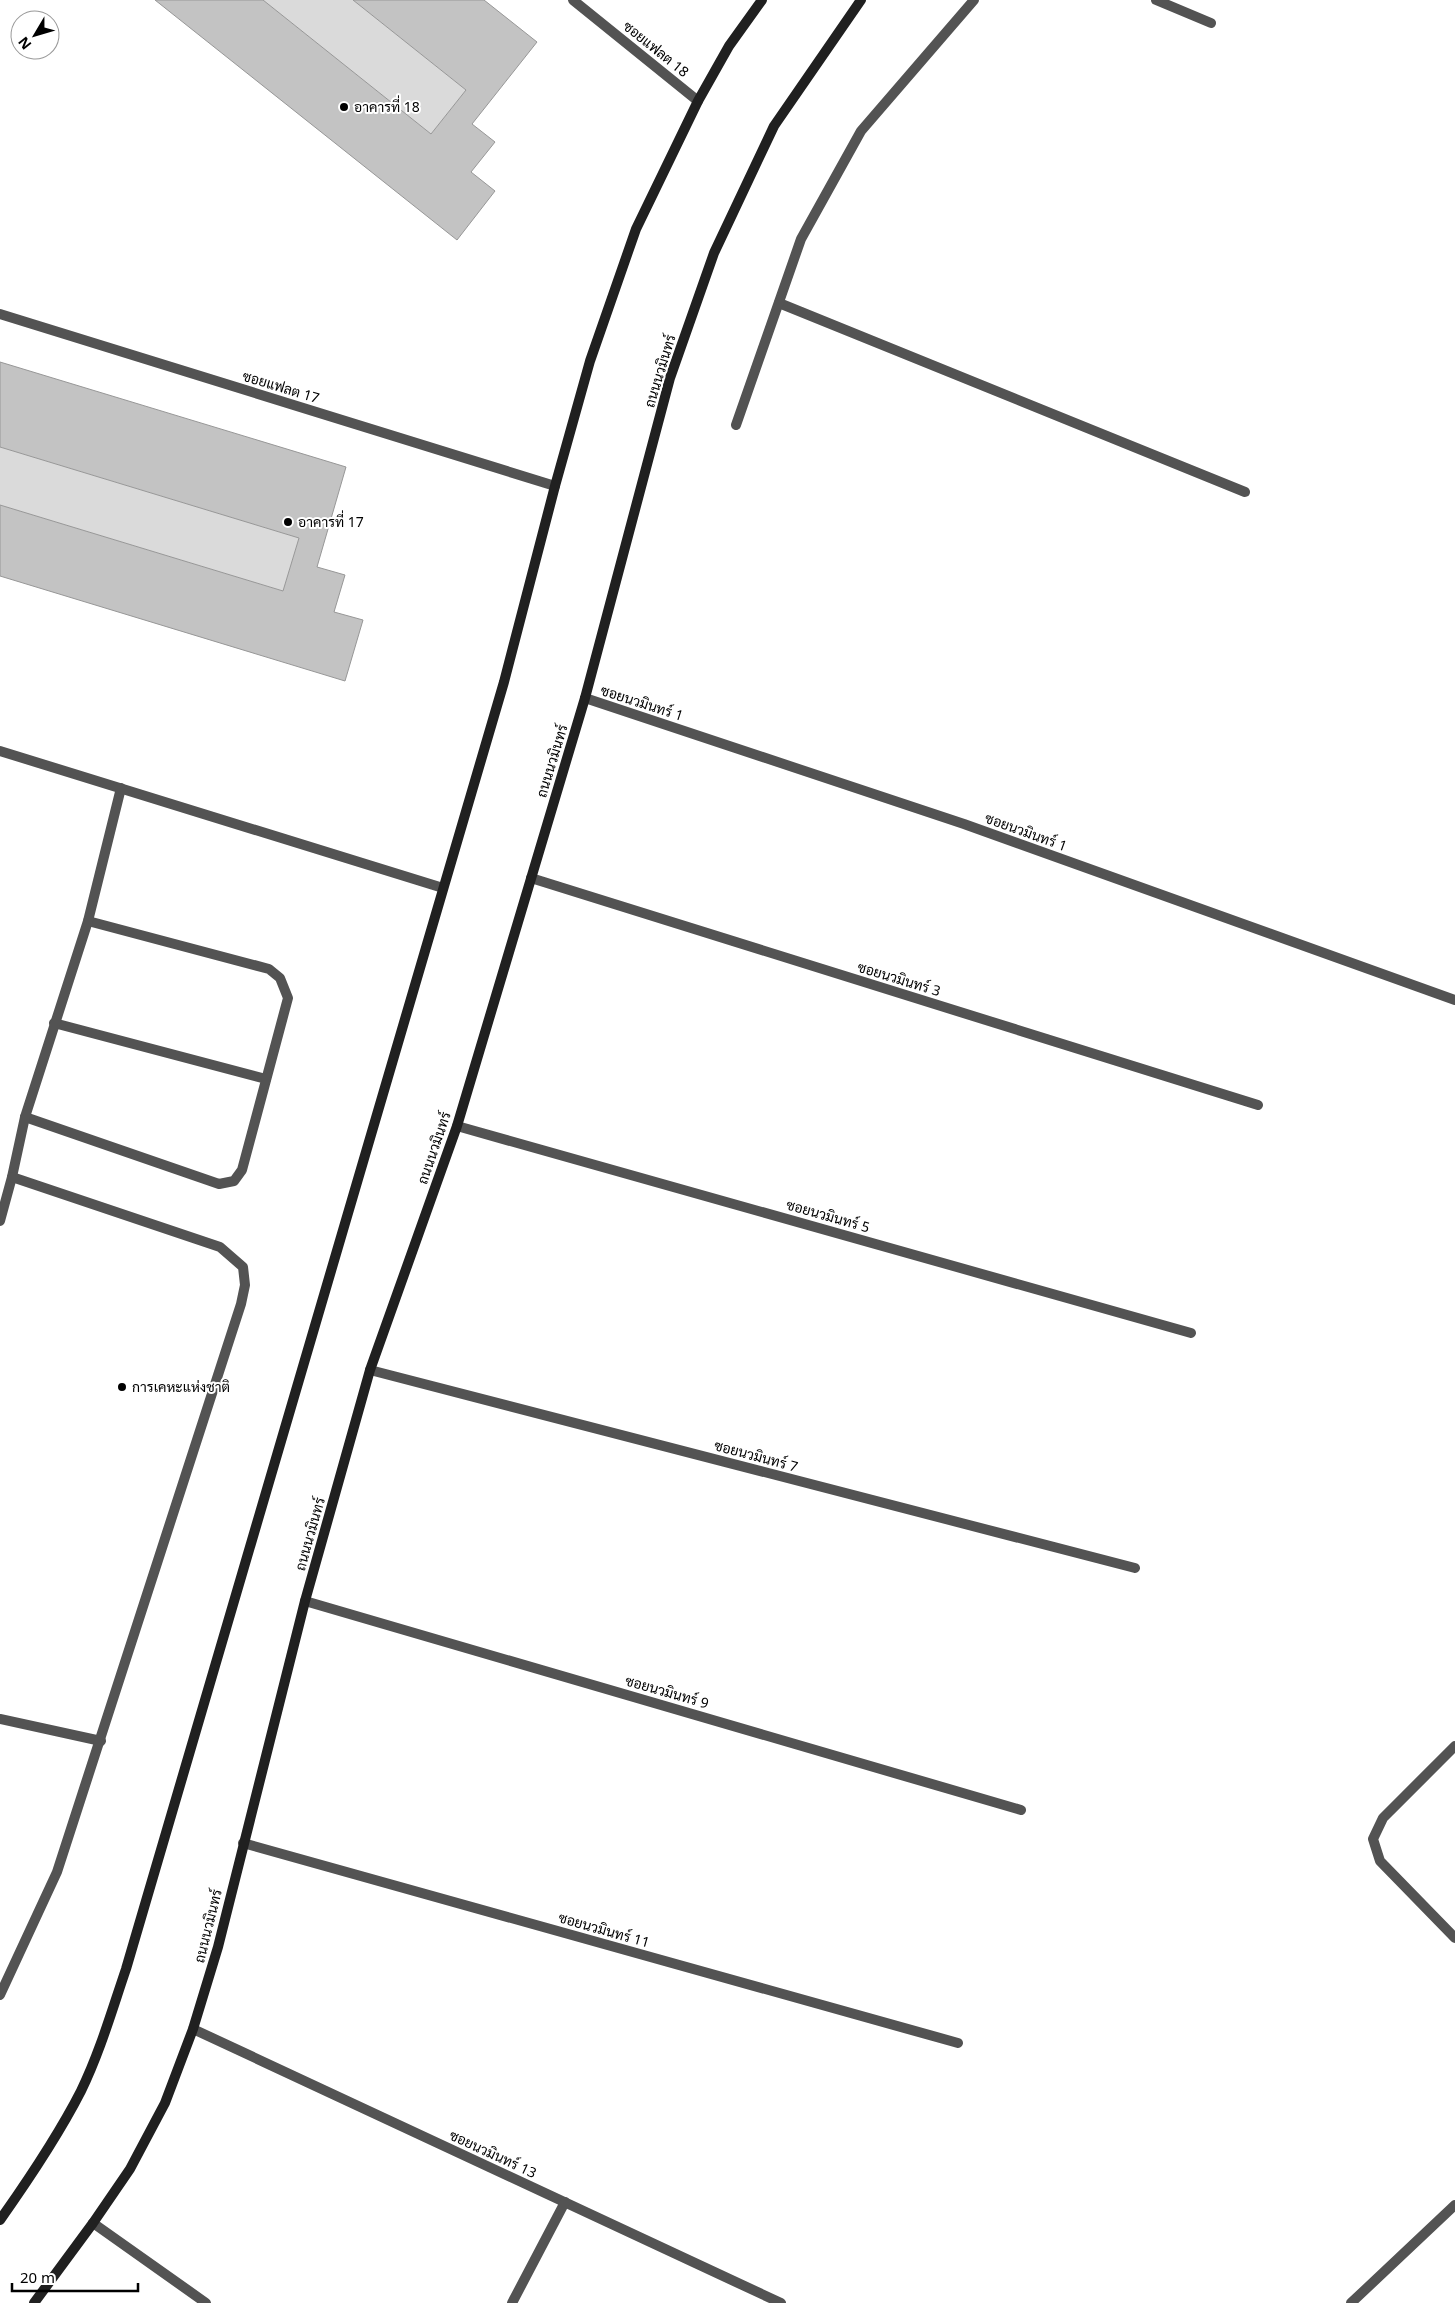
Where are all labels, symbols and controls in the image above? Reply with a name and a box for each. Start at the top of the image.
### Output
north arrow [10,10,60,60]
street label: ซอยแฟลต 18 [620,16,693,81]
text: N [13,33,35,54]
place label: อาคารที่ 18 [354,95,420,116]
marker: อาคารที่ 18 [338,101,350,113]
street label: ถนนนวมินทร์ [639,332,680,410]
street label: ซอยแฟลต 17 [240,366,322,407]
place label: อาคารที่ 17 [298,510,364,531]
marker: อาคารที่ 17 [282,516,294,528]
street label: ซอยนวมินทร์ 1 [598,680,686,725]
street label: ถนนนวมินทร์ [531,722,572,800]
street label: ซอยนวมินทร์ 1 [982,808,1070,855]
street label: ซอยนวมินทร์ 3 [855,957,943,1000]
street label: ถนนนวมินทร์ [412,1109,455,1187]
street label: ซอยนวมินทร์ 5 [784,1195,872,1237]
place label: การเคหะแห่งชาติ [132,1377,230,1396]
marker: การเคหะแห่งชาติ [116,1381,128,1393]
street label: ซอยนวมินทร์ 7 [712,1435,800,1476]
street label: ถนนนวมินทร์ [290,1495,329,1573]
street label: ซอยนวมินทร์ 9 [623,1671,711,1713]
street label: ถนนนวมินทร์ [189,1887,226,1965]
street label: ซอยนวมินทร์ 11 [556,1907,652,1952]
street label: ซอยนวมินทร์ 13 [447,2125,540,2182]
scale bar [12,2260,139,2292]
text: 20 m [20,2267,55,2287]

